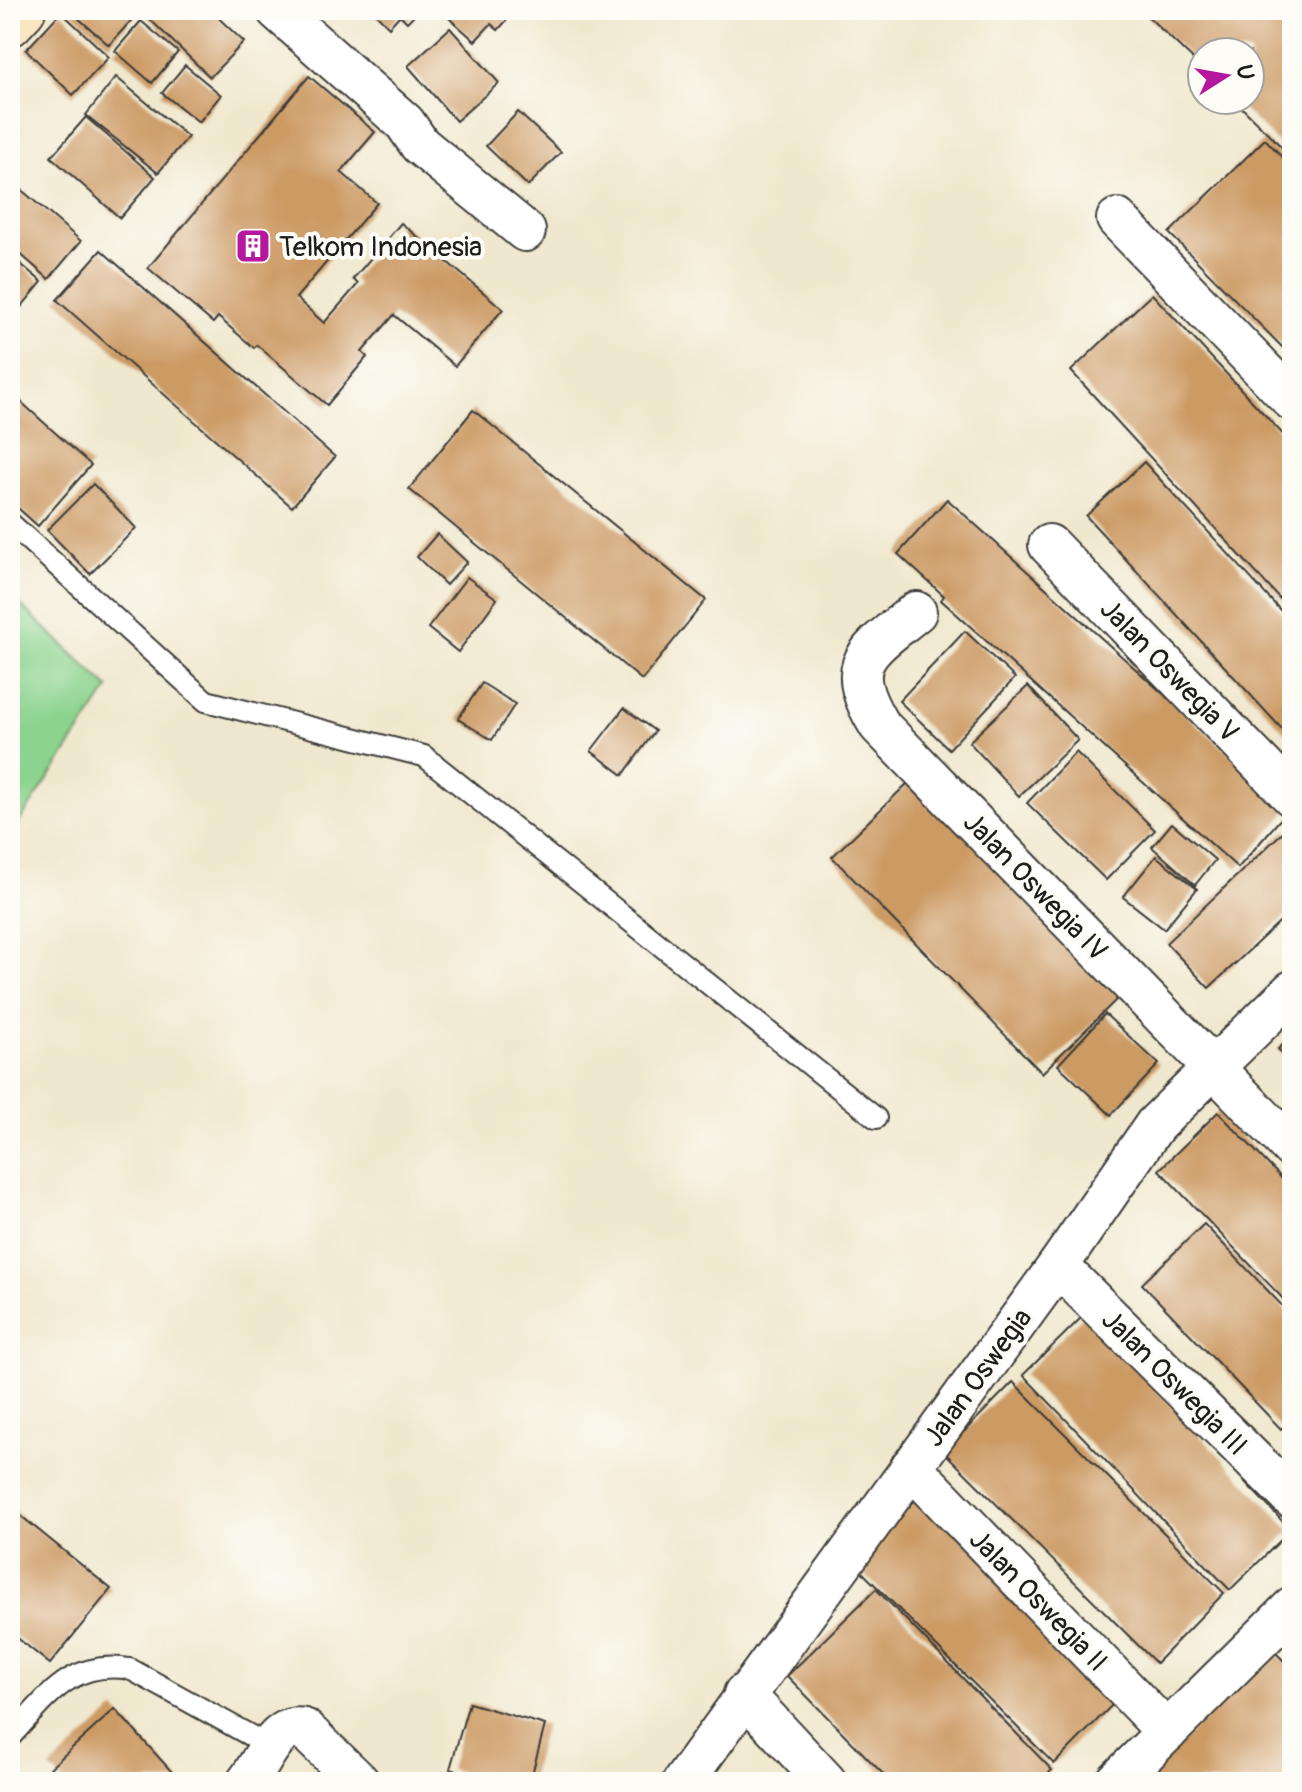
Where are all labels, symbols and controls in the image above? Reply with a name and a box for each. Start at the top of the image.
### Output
north arrow [1186,36,1266,116]
text: U [1230,63,1260,82]
building icon: Telkom Indonesia [234,227,272,265]
place label: Telkom Indonesia [279,230,482,265]
street label: Jalan Oswegia V [1092,592,1246,750]
street label: Jalan Oswegia IV [955,805,1115,969]
street label: Jalan Oswegia [916,1302,1040,1454]
street label: Jalan Oswegia III [1094,1303,1254,1463]
street label: Jalan Oswegia II [961,1523,1114,1679]

